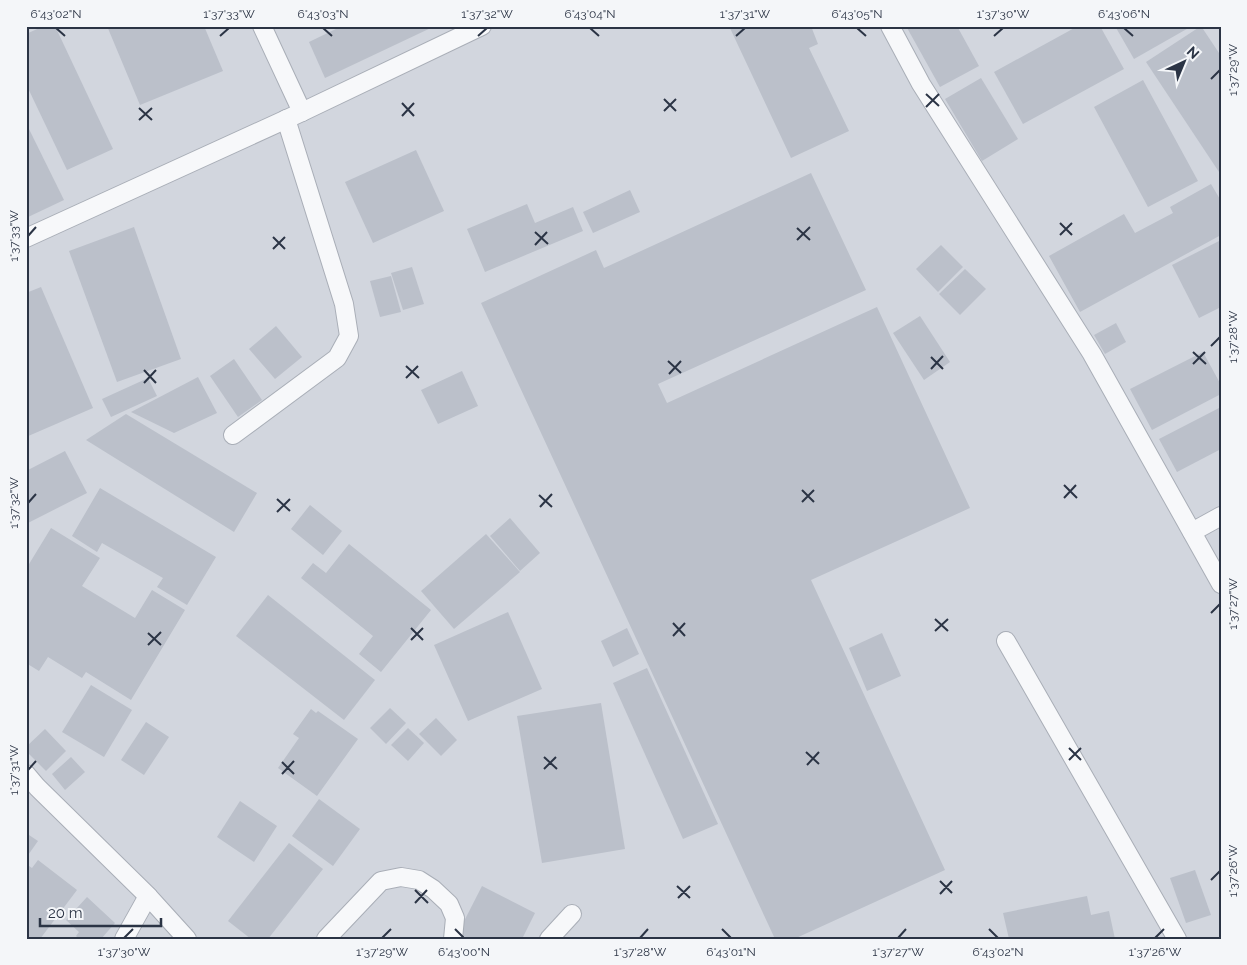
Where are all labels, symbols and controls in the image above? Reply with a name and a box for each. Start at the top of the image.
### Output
text: 6°43'02"N [31,7,81,21]
text: 1°37'33"W [203,7,255,21]
text: 6°43'03"N [297,7,349,21]
text: 1°37'32"W [461,7,513,21]
text: 6°43'04"N [564,7,616,21]
text: 1°37'31"W [720,7,771,21]
text: 6°43'05"N [831,7,883,21]
text: 1°37'30"W [977,7,1030,21]
text: 6°43'06"N [1098,7,1150,21]
north arrow [1160,38,1210,88]
text: N [1184,43,1202,62]
text: 1°37'29"W [1226,44,1240,96]
text: 1°37'33"W [7,210,21,262]
text: 1°37'28"W [1226,310,1240,363]
text: 1°37'32"W [7,477,21,529]
text: 1°37'27"W [1226,578,1240,630]
text: 1°37'31"W [7,744,21,795]
text: 1°37'26"W [1226,844,1240,897]
scale bar [40,895,161,927]
text: 20 m [48,904,83,922]
text: 1°37'30"W [98,945,151,959]
text: 1°37'29"W [356,945,408,959]
text: 6°43'00"N [438,945,490,959]
text: 1°37'28"W [614,945,667,959]
text: 6°43'01"N [706,945,756,959]
text: 1°37'27"W [872,945,924,959]
text: 6°43'02"N [973,945,1023,959]
text: 1°37'26"W [1129,945,1182,959]

